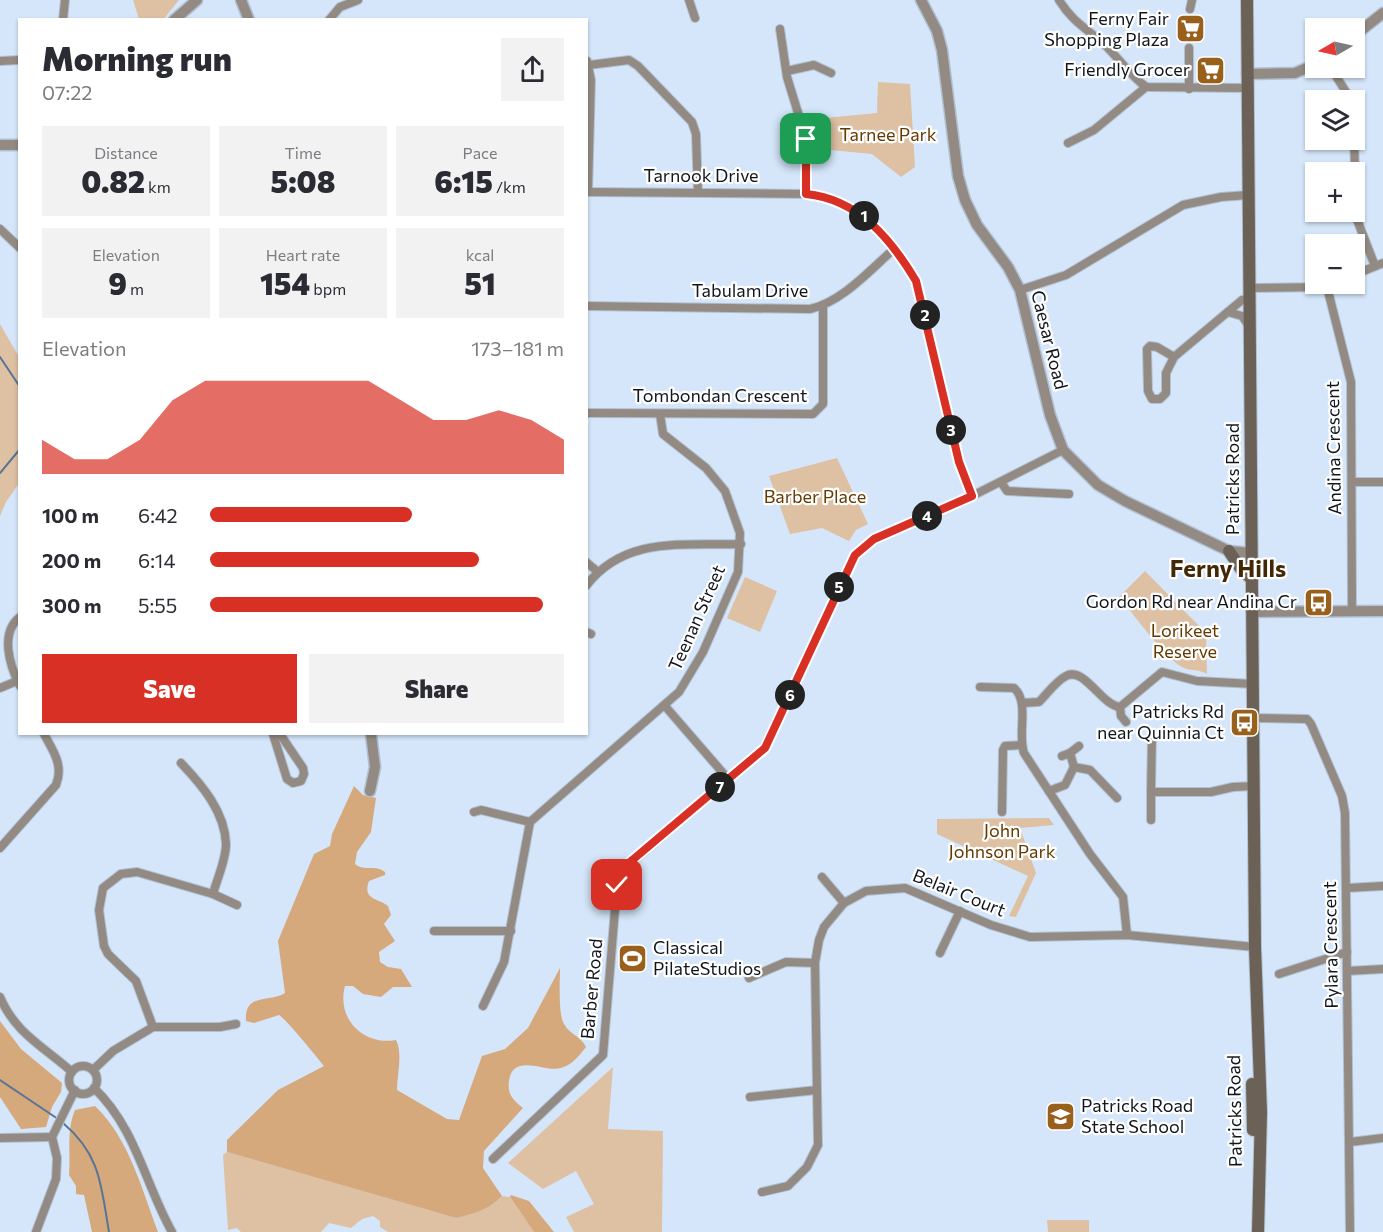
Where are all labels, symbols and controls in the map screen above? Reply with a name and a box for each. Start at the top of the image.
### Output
place label: Ferny Fair Shopping Plaza [1044,7,1169,50]
supermarket icon: Ferny Fair Shopping Plaza [1174,13,1206,45]
north arrow [1305,18,1365,78]
map controls [1305,18,1365,294]
text: Morning run [42,37,232,78]
button: share [501,38,564,101]
supermarket icon: Friendly Grocer [1195,54,1227,86]
place label: Friendly Grocer [1064,58,1190,80]
text: 07:22 [42,80,92,104]
button: layers [1305,90,1365,150]
pin [780,113,831,164]
icon: arrive [789,122,822,155]
park label: Tarnee Park [840,123,937,145]
text: Distance [94,143,158,162]
text: Time [285,143,321,162]
text: Pace [463,143,497,162]
text: 0.82 [81,162,145,199]
text: 5:08 [271,162,335,199]
text: 6:15 [434,162,493,199]
button: + [1305,162,1365,222]
street label: Tarnook Drive [643,164,759,186]
text: km [145,177,171,196]
text: /km [493,177,526,196]
pin: 1 [849,201,879,231]
text: 1 [860,206,868,225]
button: − [1305,234,1365,294]
text: Elevation [92,245,160,264]
text: Heart rate [266,245,340,264]
text: kcal [466,245,494,264]
text: 9 [108,264,127,301]
text: 154 [260,264,310,301]
text: 51 [464,264,496,301]
text: m [127,279,144,298]
text: bpm [310,279,346,298]
street label: Tabulam Drive [692,279,808,301]
street label: Caesar Road [1027,288,1073,392]
pin: 2 [910,300,940,330]
text: 2 [920,305,930,324]
text: Elevation [42,336,127,360]
text: 173–181 m [471,336,564,360]
street label: Andina Crescent [1321,381,1345,515]
street label: Tombondan Crescent [633,384,807,406]
pin: 3 [936,415,966,445]
text: 3 [946,420,956,439]
street label: Patricks Road [1221,423,1243,535]
park label: Barber Place [764,485,866,507]
pin: 4 [912,501,942,531]
text: 100 m [42,503,99,527]
text: 6:42 [138,503,178,527]
text: 4 [922,506,932,525]
text: 200 m [42,548,101,572]
text: 6:14 [138,548,175,572]
district label: Ferny Hills [1170,553,1286,582]
street label: Teenan Street [663,561,729,674]
pin: 5 [824,572,854,602]
text: 5 [834,577,844,596]
bus stop icon: Gordon Rd near Andina Cr [1302,586,1334,618]
place label: Gordon Rd near Andina Cr [1086,590,1297,612]
text: 300 m [42,593,102,617]
text: 5:55 [138,593,177,617]
park label: Lorikeet Reserve [1151,619,1219,662]
button: Save [42,654,297,723]
button: Share [309,654,564,723]
pin: 6 [775,680,805,710]
text: 6 [785,685,795,704]
place label: Patricks Rd near Quinnia Ct [1097,700,1224,743]
bus stop icon: Patricks Rd near Quinnia Ct [1229,706,1261,738]
pin: 7 [705,772,735,802]
text: 7 [716,777,724,796]
park label: John Johnson Park [949,819,1056,862]
pin [591,859,642,910]
street label: Belair Court [910,864,1009,921]
icon: check [600,868,633,901]
street label: Pylara Crescent [1318,881,1342,1009]
place label: Classical PilateStudios [653,936,761,979]
street label: Barber Road [576,938,606,1040]
sports icon: Classical PilateStudios [616,942,648,974]
street label: Patricks Road [1222,1055,1246,1167]
place label: Patricks Road State School [1081,1094,1193,1137]
school or university icon: Patricks Road State School [1044,1100,1076,1132]

